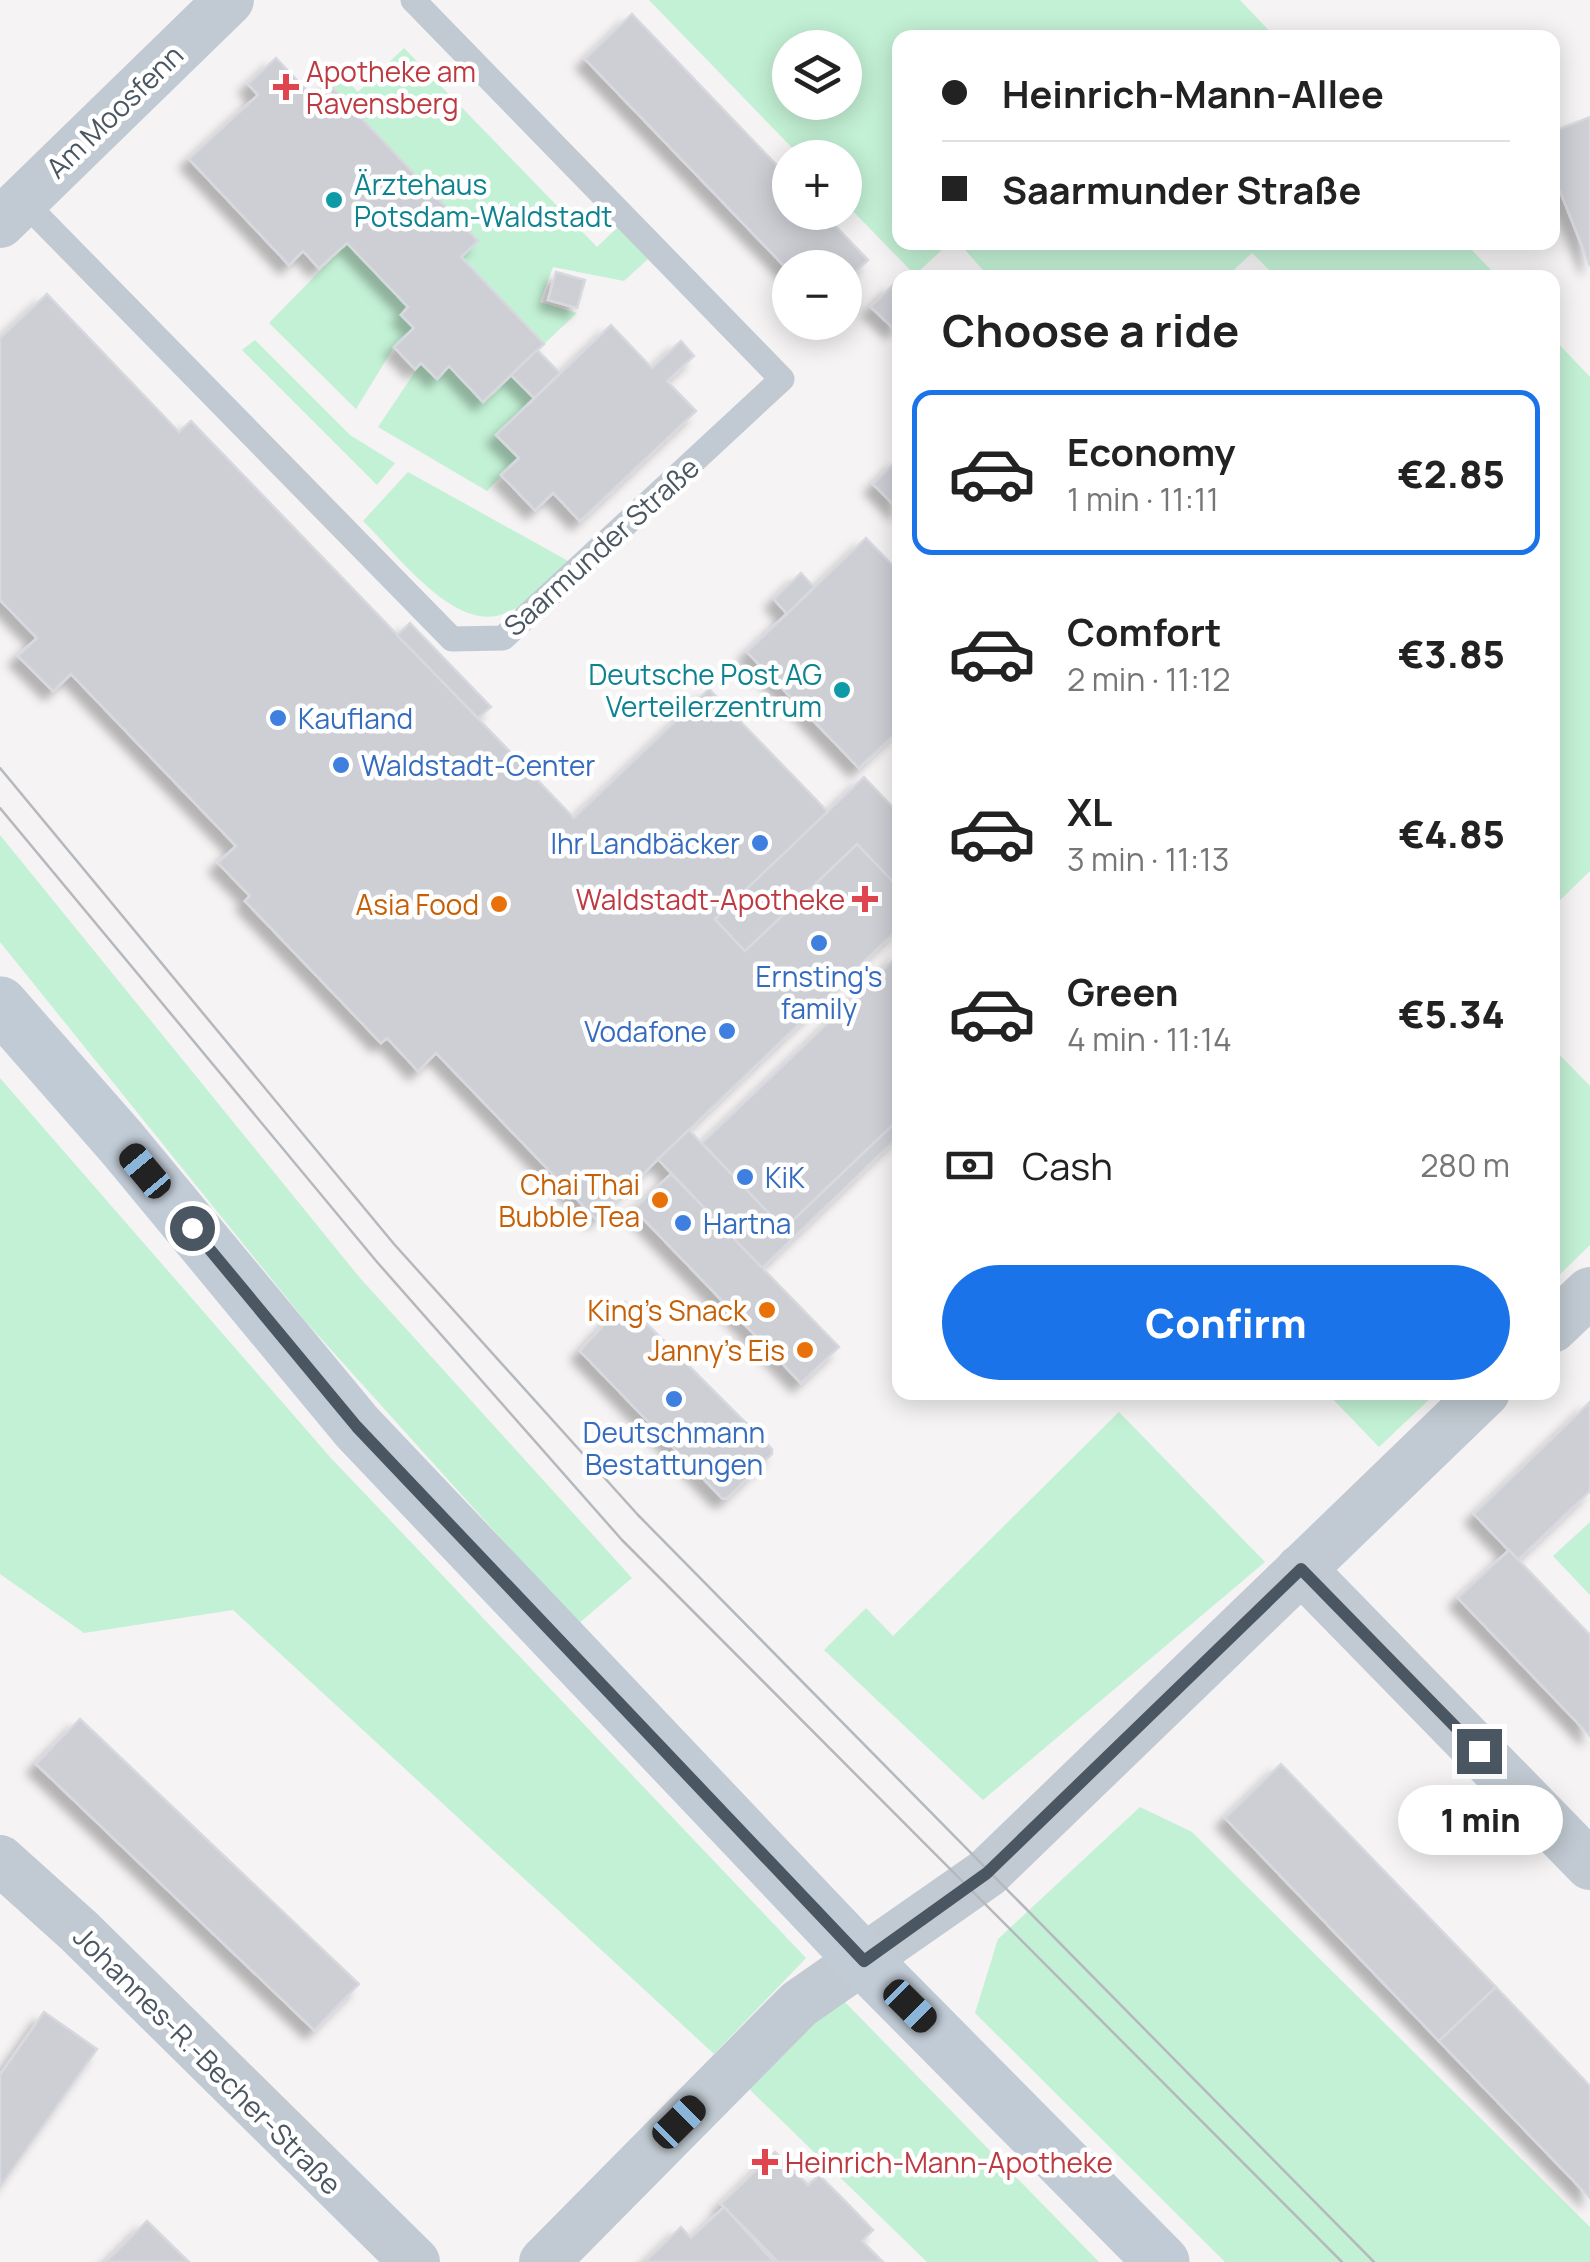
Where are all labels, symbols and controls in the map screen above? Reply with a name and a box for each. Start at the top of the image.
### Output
map controls [772,30,862,340]
button: layers [772,30,862,120]
street label: Am Moosfenn [37,36,191,186]
place label: Apotheke am Ravensberg [306,52,476,122]
text: Heinrich-Mann-Allee [1002,67,1384,119]
marker: Apotheke am Ravensberg [275,76,297,98]
button: + [772,140,862,230]
text: Saarmunder Straße [1002,163,1361,215]
place label: Ärztehaus Potsdam-Waldstadt [354,165,613,235]
marker: Ärztehaus Potsdam-Waldstadt [323,189,345,211]
button: − [772,250,862,340]
text: Choose a ride [942,299,1239,361]
text: Economy [1067,425,1236,477]
icon: car [947,428,1037,518]
text: €2.85 [1397,447,1505,499]
street label: Saarmunder Straße [495,448,707,644]
text: 1 min · 11:11 [1067,477,1219,521]
text: Comfort [1067,605,1221,657]
icon: car [947,608,1037,698]
text: €3.85 [1398,627,1505,679]
place label: Deutsche Post AG Verteilerzentrum [589,655,822,725]
text: 2 min · 11:12 [1067,657,1231,701]
marker: Deutsche Post AG Verteilerzentrum [831,679,853,701]
place label: Kaufland [298,699,413,737]
marker: Kaufland [267,707,289,729]
place label: Waldstadt-Center [361,746,595,784]
marker: Waldstadt-Center [330,754,352,776]
text: XL [1067,785,1112,837]
icon: car [947,788,1037,878]
text: €4.85 [1399,807,1505,859]
place label: Ihr Landbäcker [550,824,740,862]
marker: Ihr Landbäcker [749,832,771,854]
text: 3 min · 11:13 [1067,837,1229,881]
place label: Waldstadt-Apotheke [576,880,845,918]
place label: Asia Food [355,885,479,923]
marker: Waldstadt-Apotheke [854,888,876,910]
marker: Asia Food [488,893,510,915]
marker: Ernsting's family [808,932,830,954]
place label: Ernsting's family [756,957,882,1027]
text: Green [1067,965,1179,1017]
icon: car [947,968,1037,1058]
text: €5.34 [1398,987,1505,1039]
place label: Vodafone [584,1012,707,1050]
text: 4 min · 11:14 [1067,1017,1232,1061]
marker: Vodafone [716,1020,738,1042]
car [114,1138,176,1204]
icon: cash [942,1138,997,1193]
text: Cash [1022,1139,1113,1191]
text: 280 m [1420,1143,1510,1187]
place label: KiK [765,1158,805,1196]
place label: Chai Thai Bubble Tea [498,1165,640,1235]
marker: KiK [734,1166,756,1188]
marker: Chai Thai Bubble Tea [649,1189,671,1211]
place label: Hartna [703,1204,791,1242]
route start [170,1206,215,1251]
marker: Hartna [672,1212,694,1234]
button: Confirm [942,1265,1510,1380]
place label: King's Snack [588,1291,748,1329]
marker: King's Snack [756,1299,778,1321]
place label: Janny's Eis [648,1331,785,1369]
marker: Janny's Eis [794,1339,816,1361]
marker: Deutschmann Bestattungen [663,1388,685,1410]
place label: Deutschmann Bestattungen [583,1413,765,1483]
route end [1457,1729,1502,1774]
callout: 1 min [1396,1786,1562,1856]
text: 1 min [1440,1798,1521,1842]
street label: Johannes-R.-Becher-Straße [66,1918,350,2202]
car [878,1974,942,2038]
car [647,2090,711,2154]
place label: Heinrich-Mann-Apotheke [785,2143,1113,2181]
marker: Heinrich-Mann-Apotheke [754,2151,776,2173]

